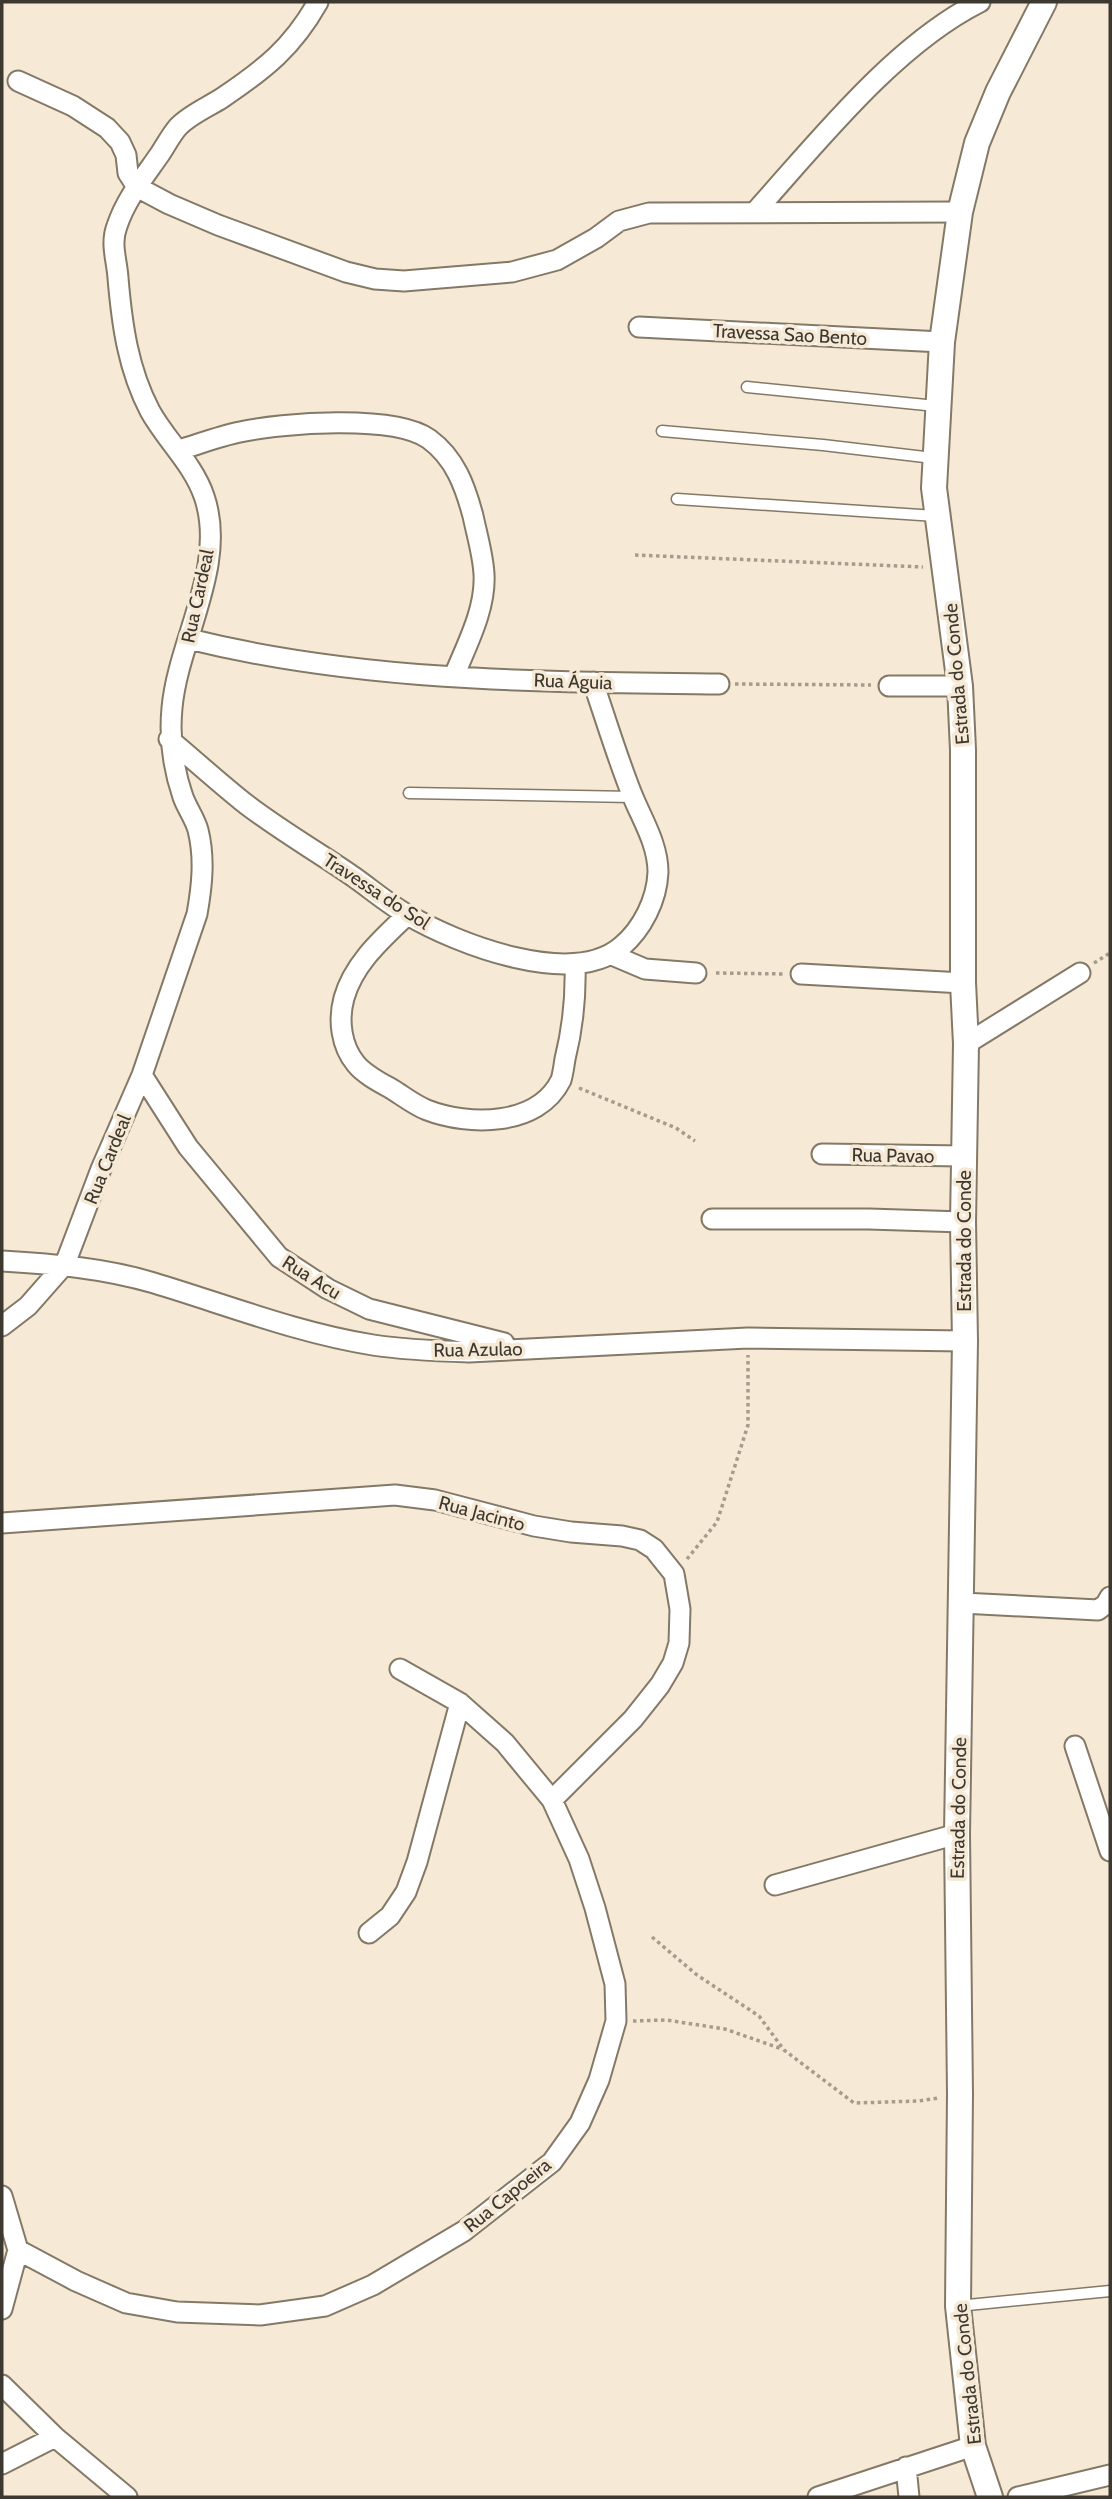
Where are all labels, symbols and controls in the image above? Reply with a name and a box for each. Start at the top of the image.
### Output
street label: Travessa Sao Bento [712,319,868,350]
street label: Rua Cardeal [176,547,219,645]
street label: Estrada do Conde [939,602,974,746]
street label: Rua Águia [533,668,613,694]
street label: Travessa do Sol [319,848,435,935]
street label: Rua Cardeal [79,1110,136,1208]
street label: Rua Pavao [851,1143,935,1168]
street label: Estrada do Conde [953,1170,976,1312]
street label: Rua Acu [278,1251,345,1304]
street label: Rua Azulao [433,1337,523,1362]
street label: Rua Jacinto [436,1491,527,1536]
street label: Estrada do Conde [946,1737,971,1879]
street label: Rua Capoeira [459,2153,555,2237]
street label: Estrada do Conde [949,2302,986,2446]

